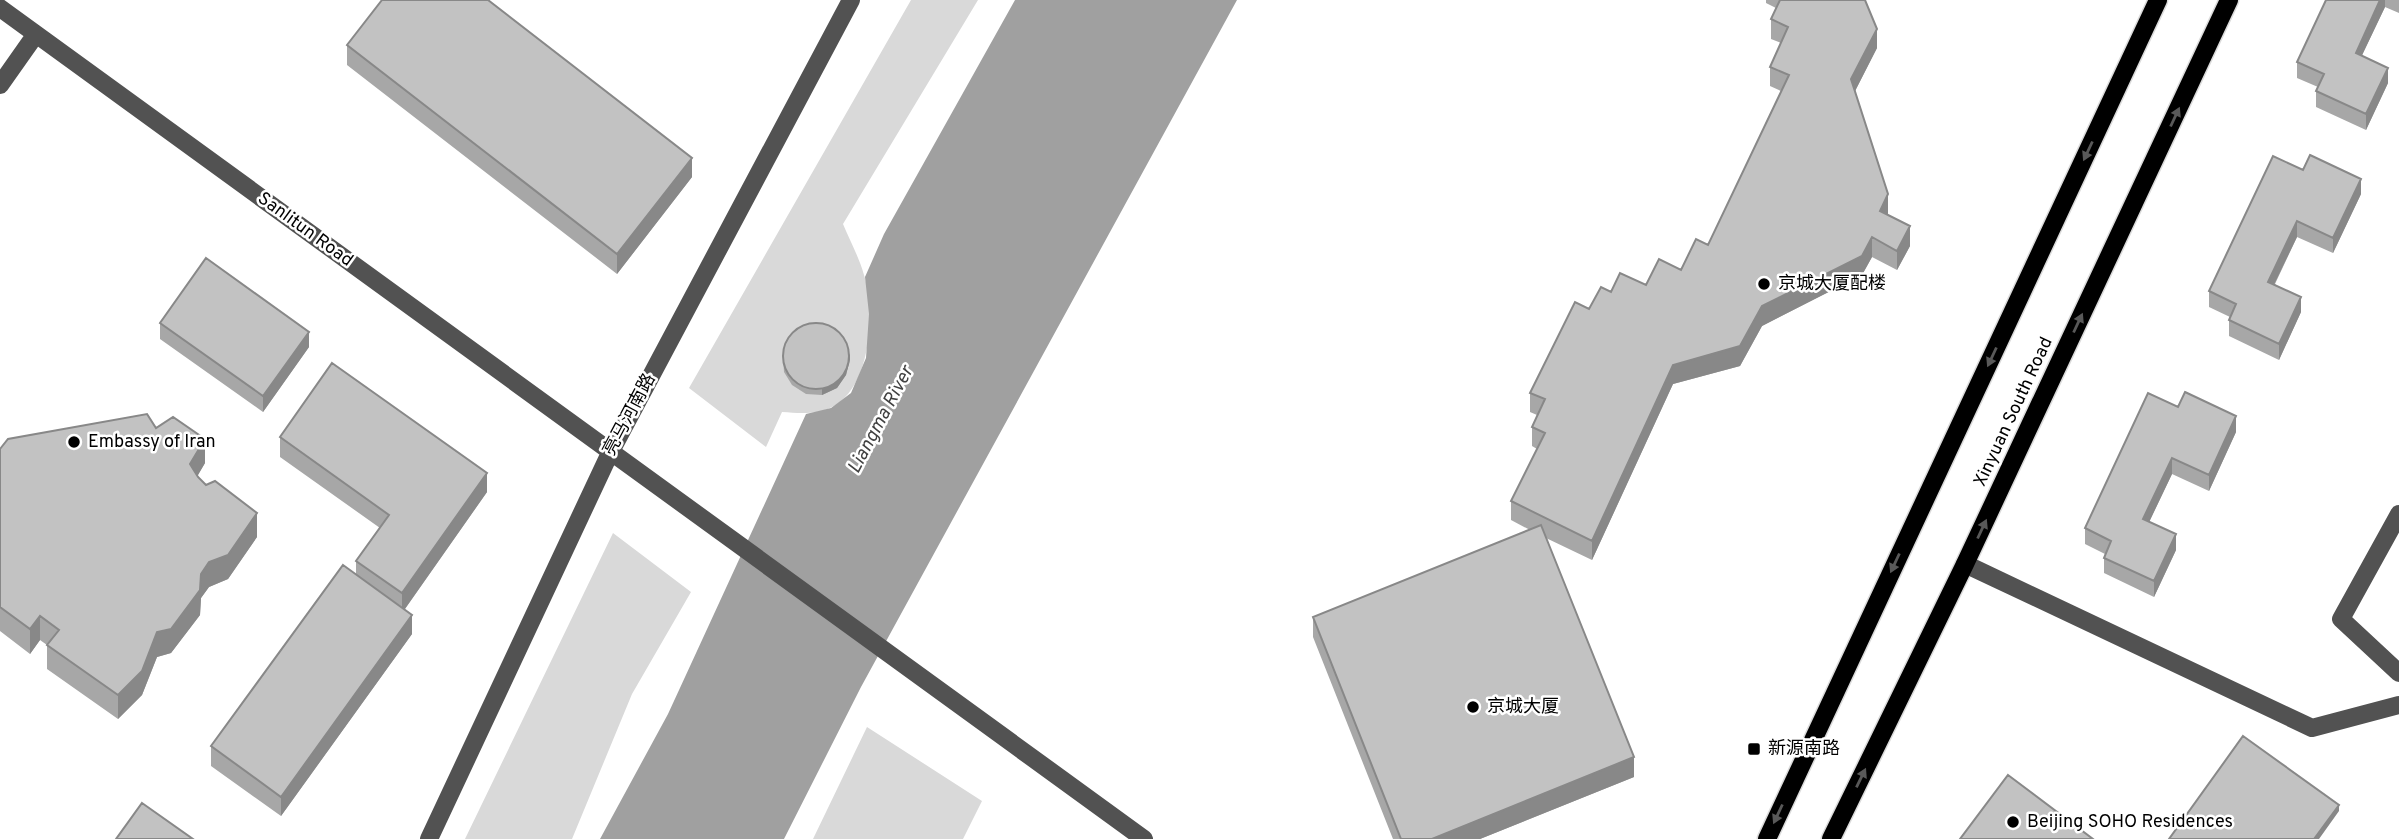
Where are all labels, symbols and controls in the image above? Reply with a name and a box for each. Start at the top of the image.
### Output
one-way arrow [2169,107,2180,127]
one-way arrow [2082,141,2094,161]
street label: Sanlitun Road [253,188,357,272]
place label: 京城大厦配楼 [1778,273,1886,296]
marker: 京城大厦配楼 [1756,276,1772,292]
one-way arrow [2072,313,2084,333]
street label: Xinyuan South Road [1969,334,2059,490]
one-way arrow [1986,347,1997,367]
water label: Liangma River [843,361,920,478]
street label: 亮马河南路 [599,370,661,460]
place label: Embassy of Iran [88,431,216,454]
marker: Embassy of Iran [66,434,82,450]
one-way arrow [1976,519,1988,539]
one-way arrow [1890,553,1901,573]
place label: 京城大厦 [1487,696,1559,719]
marker: 京城大厦 [1465,699,1481,715]
place label: 新源南路 [1768,738,1840,761]
marker: 新源南路 [1746,741,1762,757]
one-way arrow [1855,768,1867,788]
one-way arrow [1773,803,1784,824]
place label: Beijing SOHO Residences [2027,811,2233,834]
marker: Beijing SOHO Residences [2005,814,2021,830]

